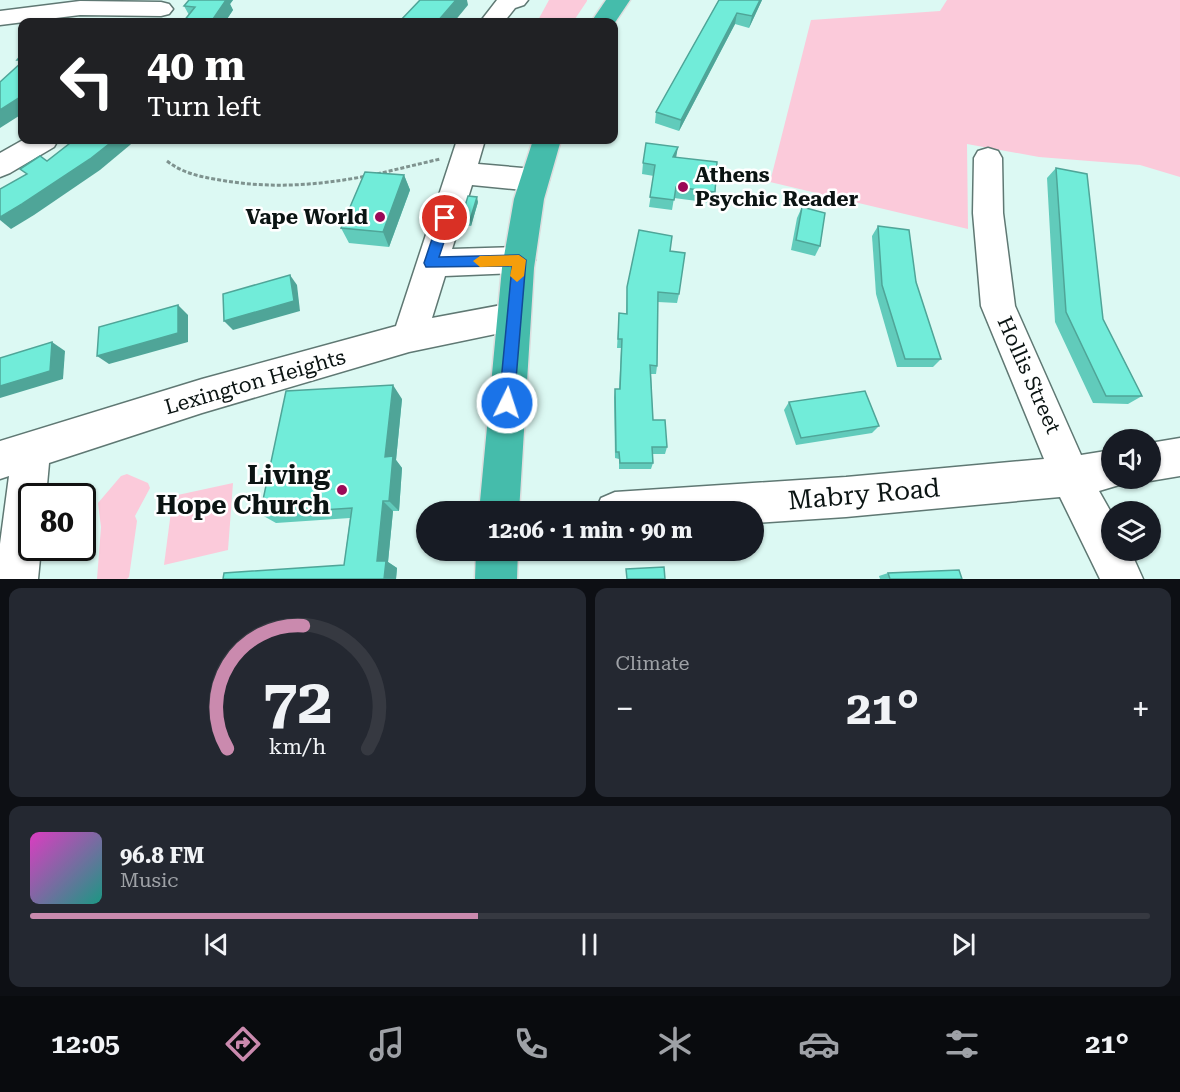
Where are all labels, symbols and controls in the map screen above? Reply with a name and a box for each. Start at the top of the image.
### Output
text: 40 m [147,41,245,90]
icon: left [48,42,126,120]
text: Turn left [147,91,261,123]
place label: Athens Psychic Reader [695,163,859,211]
marker: Athens Psychic Reader [676,180,690,194]
pin [419,192,470,243]
icon: arrive [428,201,461,234]
place label: Vape World [246,205,368,229]
marker: Vape World [373,210,387,224]
street label: Hollis Street [993,313,1066,437]
street label: Lexington Heights [162,345,348,419]
position arrow [475,371,539,435]
map controls [1101,429,1161,561]
button: sound [1101,429,1161,489]
place label: Living Hope Church [156,460,331,520]
street label: Mabry Road [787,472,942,516]
speed limit sign: 80 [18,483,96,561]
marker: Living Hope Church [335,483,349,497]
button: layers [1101,501,1161,561]
text: 12:06 · 1 min · 90 m [488,518,692,543]
text: Climate [616,651,690,675]
text: 72 [262,665,332,738]
text: 21° [846,682,919,735]
text: − [616,689,634,728]
text: + [1132,689,1150,728]
text: km/h [269,735,326,760]
text: 96.8 FM [120,843,204,868]
text: Music [120,868,179,892]
icon: previous [200,928,233,961]
icon: pause [573,928,606,961]
icon: next [947,928,980,961]
icon: directions [222,1023,264,1065]
icon: music [366,1023,408,1065]
icon: phone [510,1023,552,1065]
icon: climate [654,1023,696,1065]
icon: car [798,1023,840,1065]
icon: filters [941,1023,983,1065]
text: 12:05 [51,1028,120,1060]
text: 21° [1085,1028,1129,1060]

